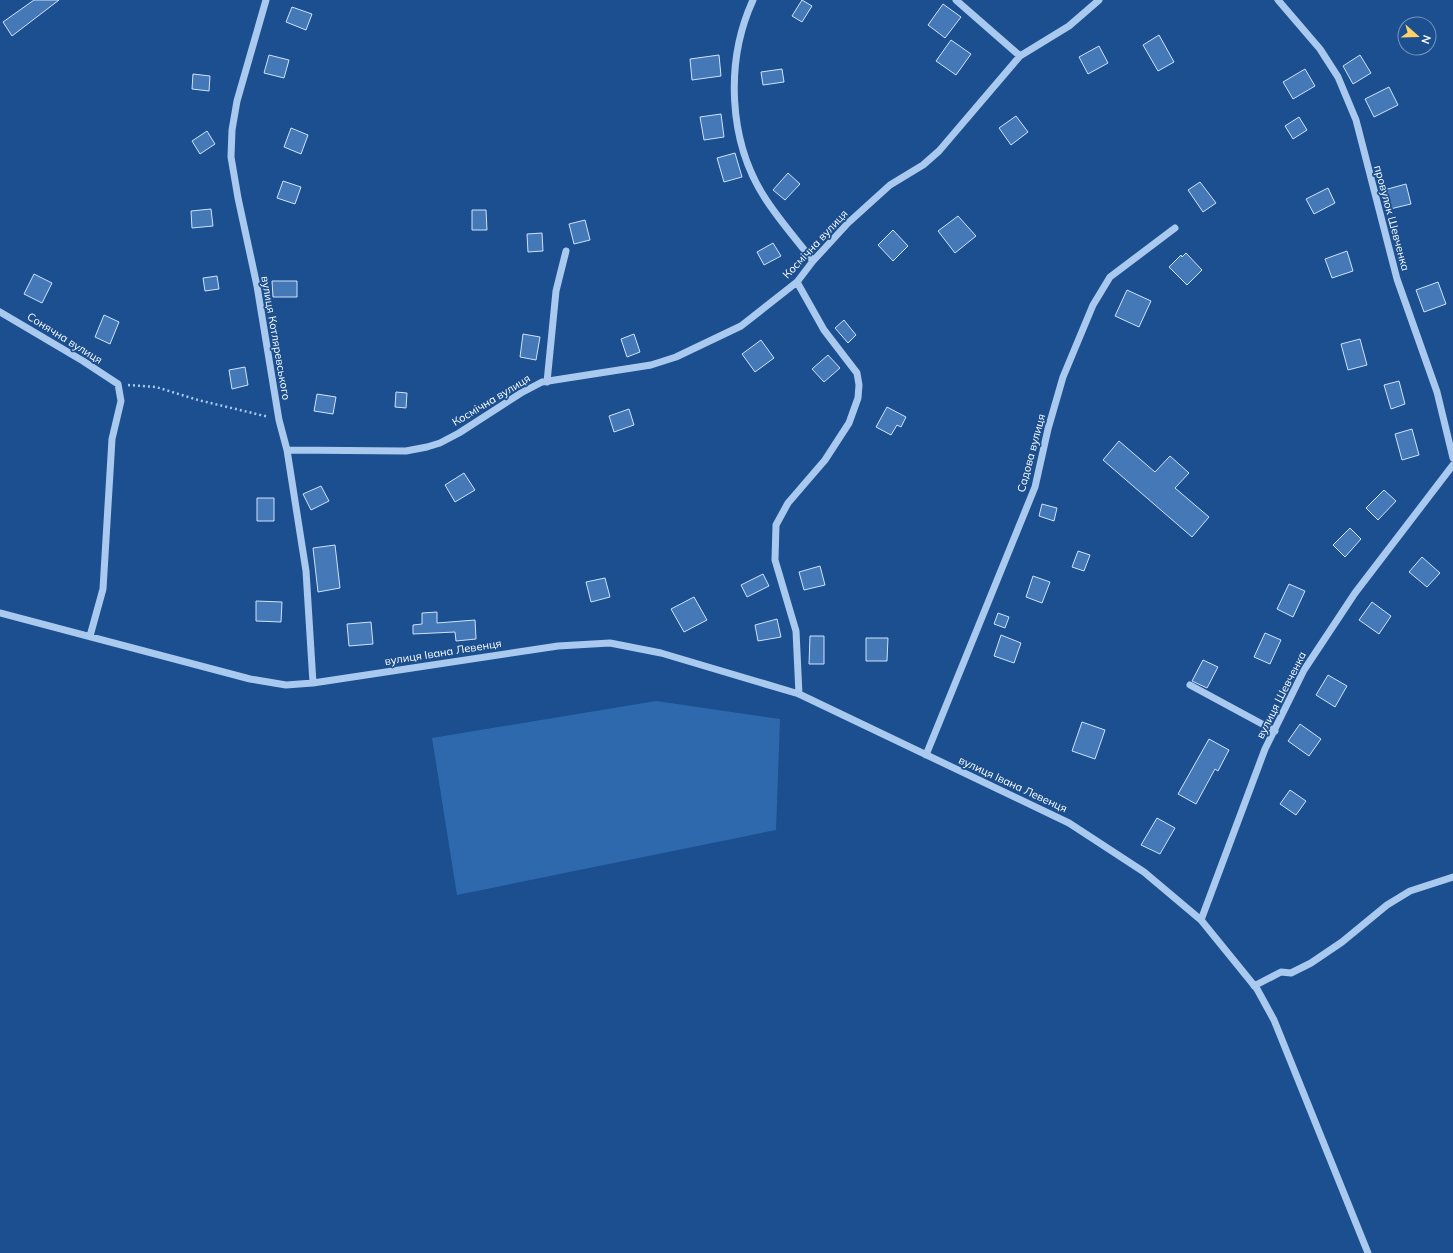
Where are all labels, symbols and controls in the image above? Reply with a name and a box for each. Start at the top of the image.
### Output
north arrow [1397,16,1437,56]
text: N [1418,33,1434,46]
street label: провулок Шевченка [1371,164,1413,272]
street label: Космічна вулиця [779,207,851,281]
street label: вулиця Котляревського [258,275,294,401]
street label: Сонячна вулиця [25,309,105,367]
street label: Космічна вулиця [449,371,533,429]
street label: Садова вулиця [1014,412,1048,494]
street label: вулиця Івана Левенця [383,636,503,668]
street label: вулиця Шевченка [1253,649,1309,741]
street label: вулиця Івана Левенця [956,753,1070,815]

